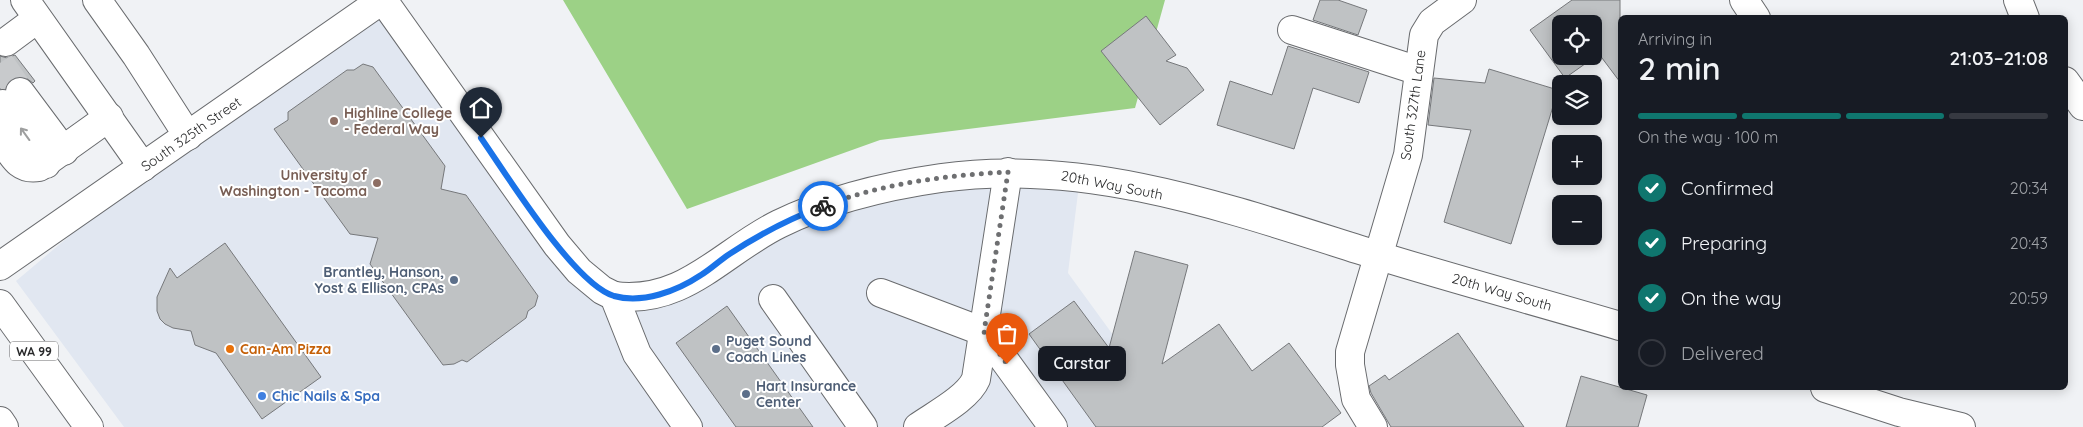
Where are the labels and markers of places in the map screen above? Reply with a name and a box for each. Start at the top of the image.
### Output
pin [460,87,502,138]
place label: Highline College - Federal Way [344,104,452,138]
marker: Highline College - Federal Way [328,115,340,127]
place label: University of Washington - Tacoma [220,166,368,200]
marker: University of Washington - Tacoma [371,177,383,189]
place label: Brantley, Hanson, Yost & Ellison, CPAs [314,263,444,297]
marker: Brantley, Hanson, Yost & Ellison, CPAs [448,274,460,286]
pin [986,313,1028,364]
place label: Puget Sound Coach Lines [726,332,811,366]
place label: Can-Am Pizza [240,340,331,358]
marker: Can-Am Pizza [224,343,236,355]
marker: Puget Sound Coach Lines [710,343,722,355]
callout: Carstar [1037,346,1124,382]
place label: Hart Insurance Center [756,377,856,411]
place label: Chic Nails & Spa [272,387,380,405]
marker: Hart Insurance Center [740,388,752,400]
marker: Chic Nails & Spa [256,390,268,402]

